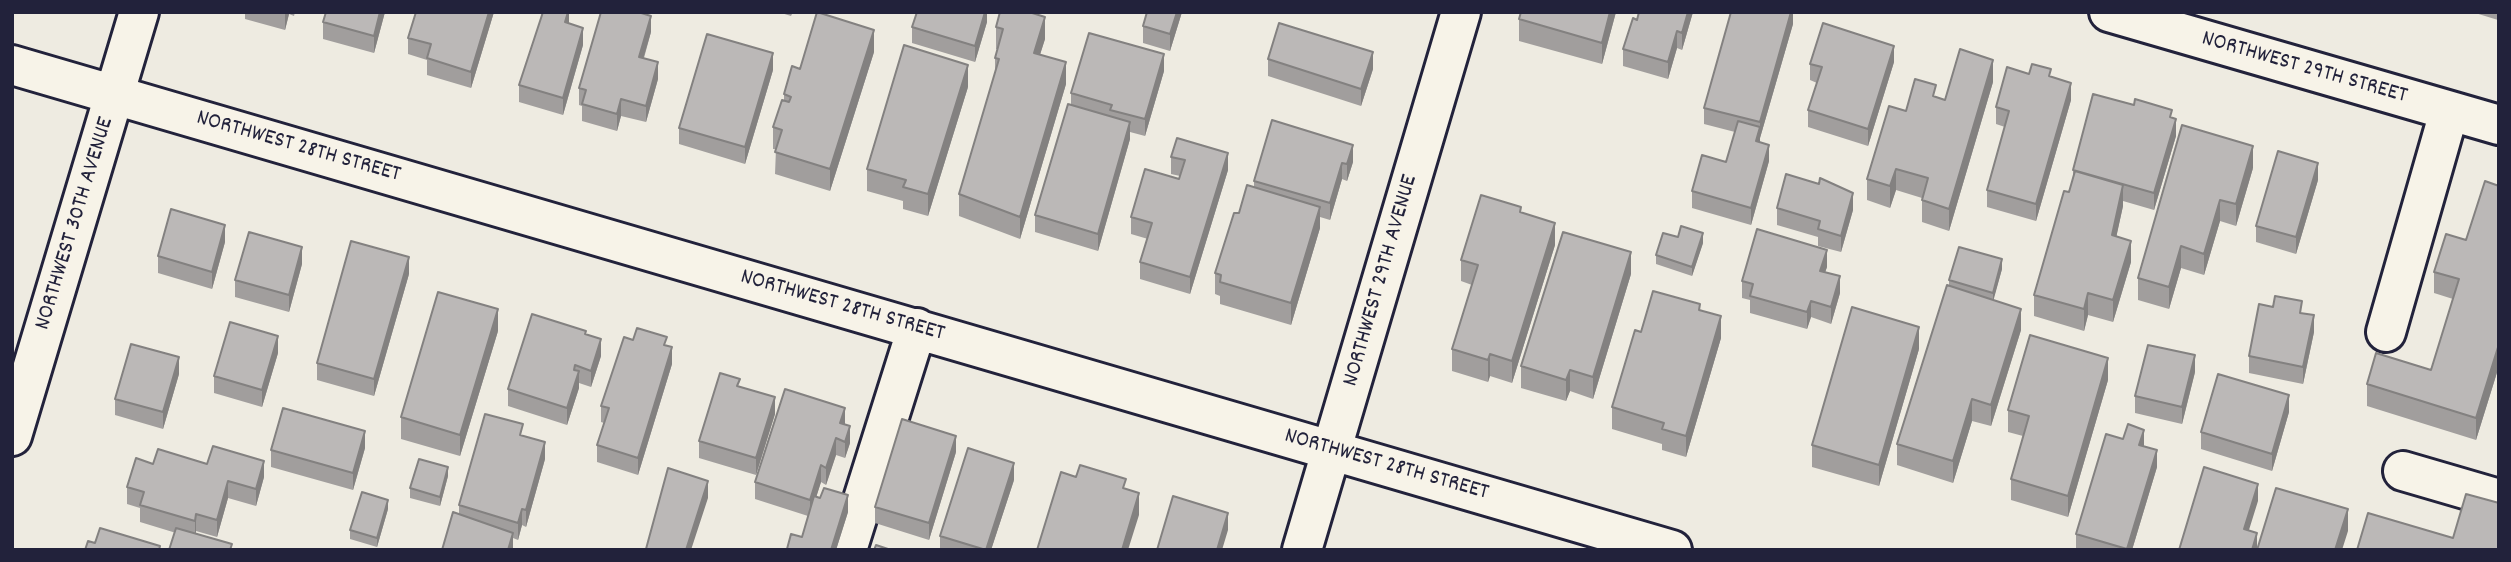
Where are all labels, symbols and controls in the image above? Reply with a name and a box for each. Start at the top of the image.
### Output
street label: NORTHWEST 29TH STREET [2198,26,2410,112]
street label: NORTHWEST 28TH STREET [193,106,403,190]
street label: NORTHWEST 30TH AVENUE [31,114,121,334]
street label: NORTHWEST 29TH AVENUE [1339,172,1425,390]
street label: NORTHWEST 28TH STREET [737,265,947,349]
street label: NORTHWEST 28TH STREET [1281,424,1491,508]

